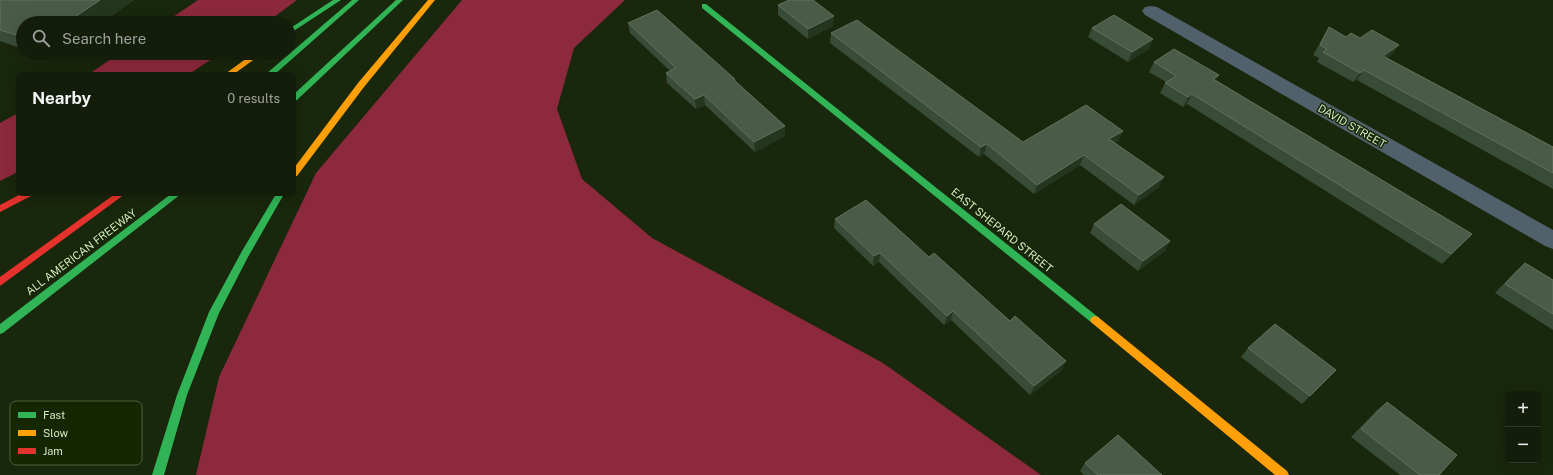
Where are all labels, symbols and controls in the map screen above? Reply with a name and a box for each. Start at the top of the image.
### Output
search box [16,16,296,60]
icon: search [30,27,52,49]
text: Search here [62,30,146,47]
text: Nearby [32,88,91,108]
text: 0 results [227,91,280,106]
street label: DAVID STREET [1316,102,1388,150]
street label: EAST SHEPARD STREET [949,185,1055,275]
street label: ALL AMERICAN FREEWAY [23,206,139,297]
map controls [1505,391,1541,463]
button: + [1505,391,1541,427]
legend [10,401,142,465]
text: Fast [43,409,65,421]
text: Slow [43,427,69,439]
button: − [1505,427,1541,463]
text: Jam [43,445,63,457]

